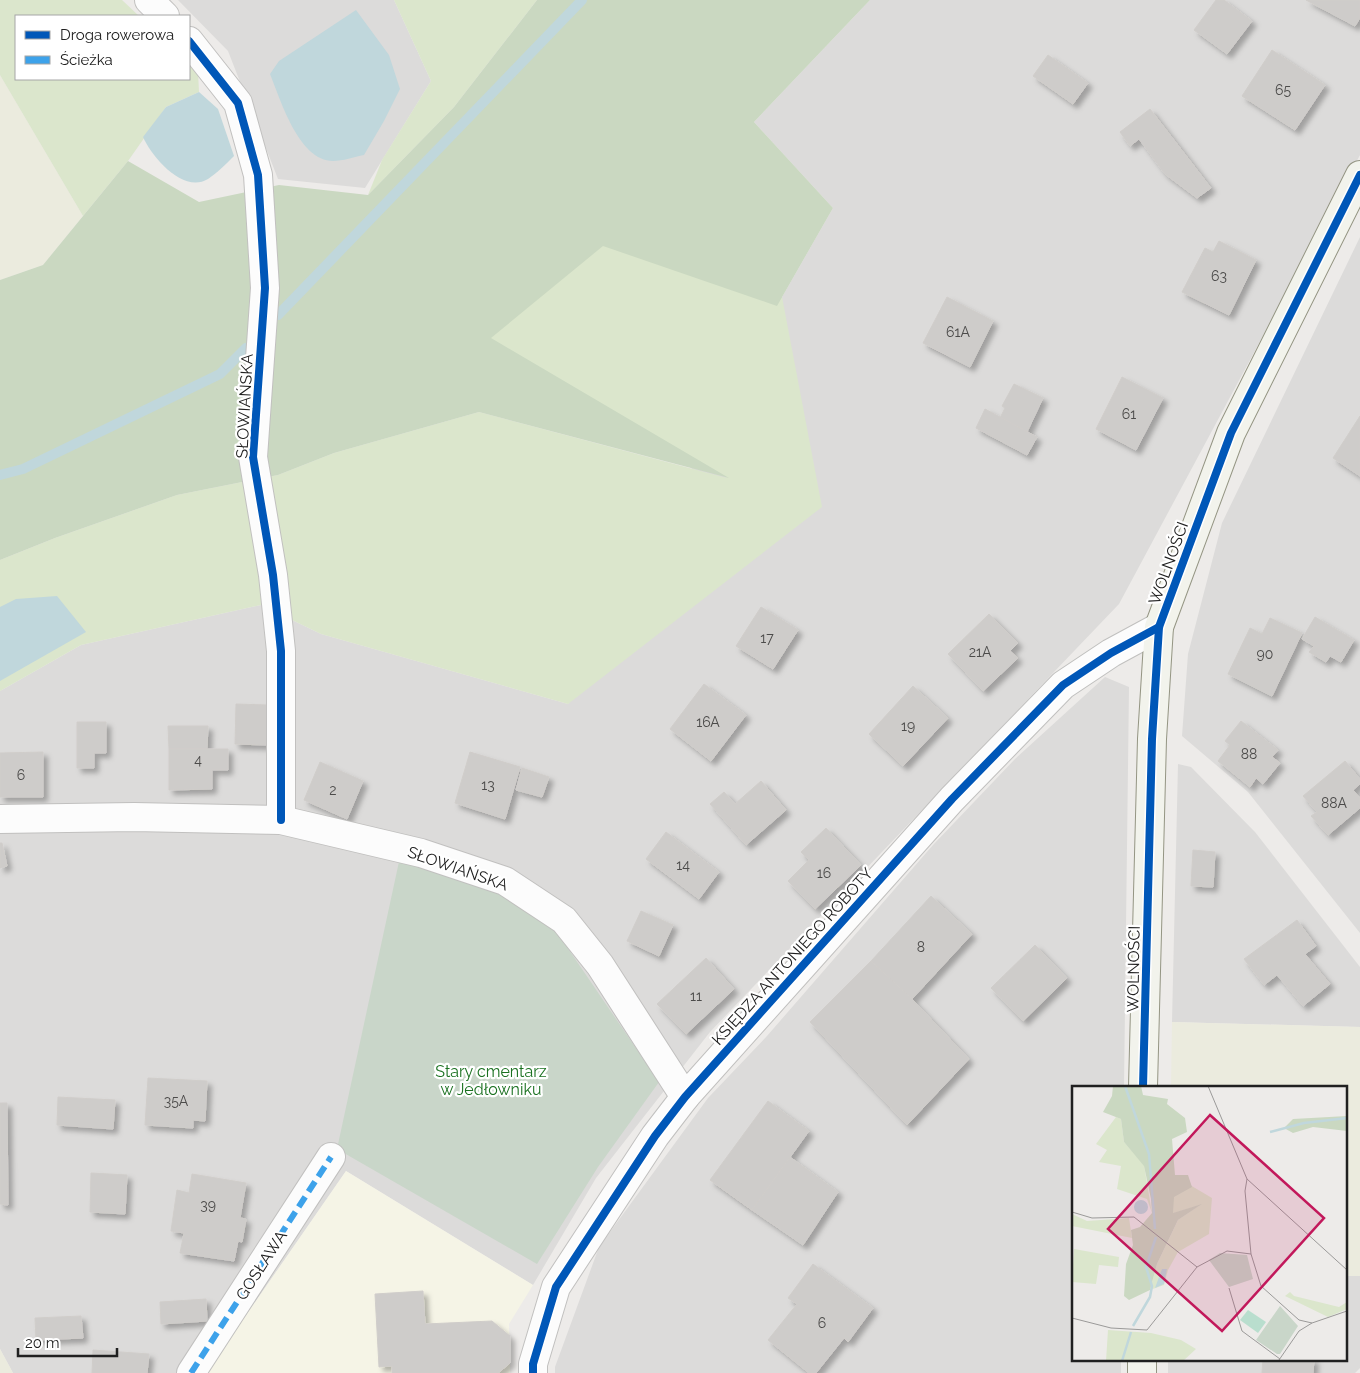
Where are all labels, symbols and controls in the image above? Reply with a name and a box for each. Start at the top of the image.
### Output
legend [15,15,190,80]
text: Droga rowerowa [60,26,174,44]
text: Ścieżka [60,51,113,69]
house number: 65 [1275,82,1291,98]
house number: 63 [1211,268,1227,284]
house number: 61A [946,324,970,340]
street label: SŁOWIAŃSKA [231,353,257,459]
house number: 61 [1122,406,1136,422]
street label: WOLNOŚCI [1144,519,1192,607]
house number: 17 [760,630,774,646]
house number: 21A [969,644,992,660]
house number: 90 [1257,646,1273,662]
house number: 16A [696,714,720,730]
house number: 19 [901,718,915,734]
house number: 88 [1241,746,1257,762]
house number: 4 [194,752,202,768]
house number: 6 [17,767,25,783]
house number: 13 [481,777,495,793]
house number: 2 [329,782,337,798]
house number: 88A [1321,795,1347,811]
street label: SŁOWIAŃSKA [405,841,511,895]
house number: 14 [676,857,690,873]
street label: KSIĘDZA ANTONIEGO ROBOTY [708,863,877,1049]
house number: 16 [817,865,831,881]
street label: WOLNOŚCI [1122,925,1144,1013]
house number: 8 [917,939,925,955]
house number: 11 [690,988,702,1004]
park label: Stary cmentarz w Jedłowniku [435,1062,547,1099]
inset map [1072,1086,1348,1360]
house number: 35A [164,1093,189,1109]
house number: 39 [200,1197,216,1213]
street label: GOSŁAWA [232,1227,291,1304]
house number: 6 [818,1315,826,1331]
scale bar [18,1326,116,1358]
text: 20 m [25,1334,60,1352]

